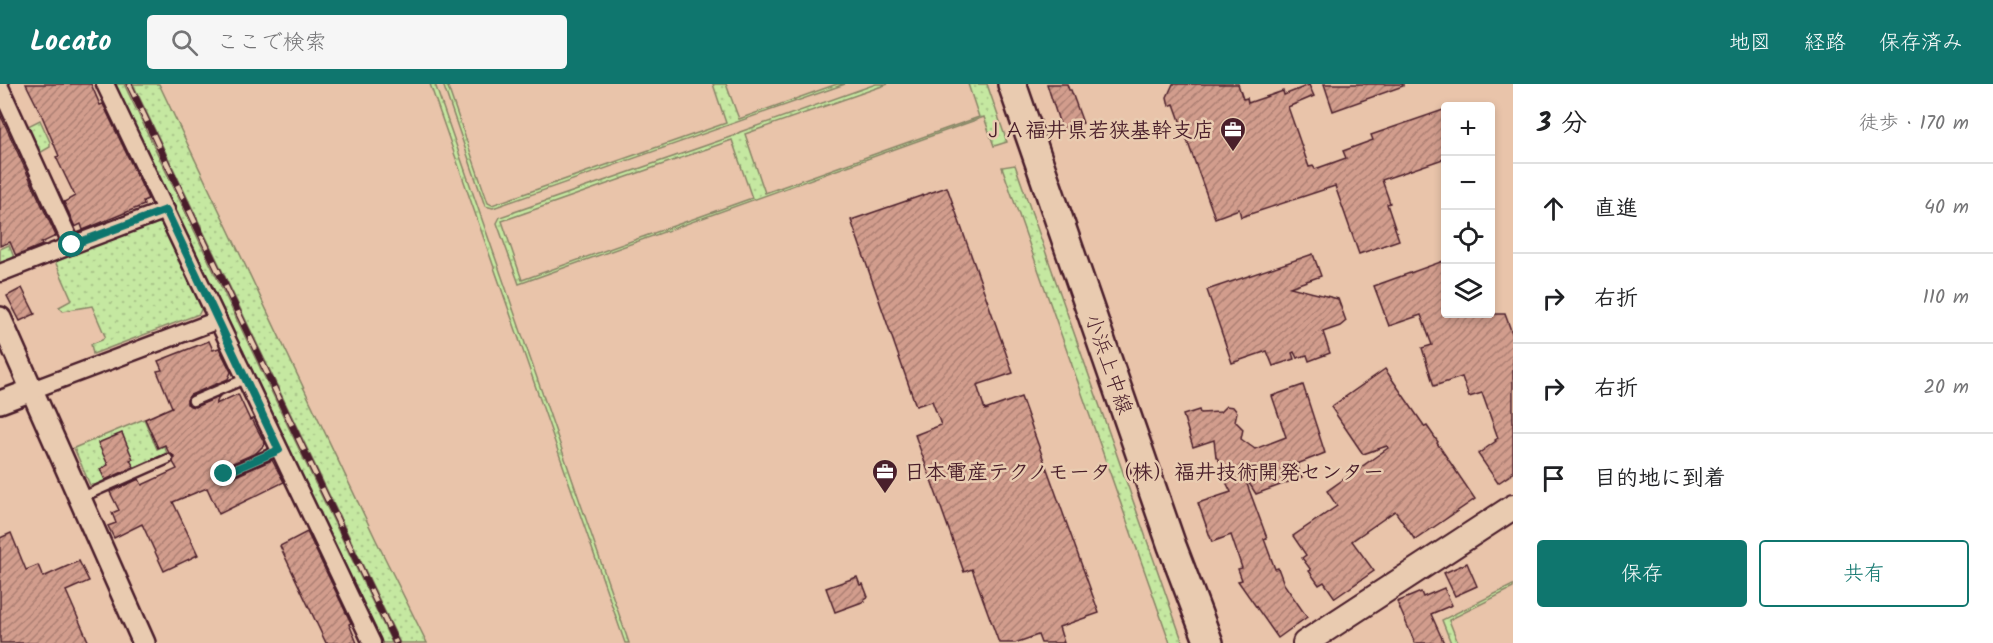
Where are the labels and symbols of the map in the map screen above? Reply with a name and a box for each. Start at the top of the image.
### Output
place label: ＪＡ福井県若狭基幹支店 [983,115,1214,148]
office icon: ＪＡ福井県若狭基幹支店 [1218,115,1248,153]
route start [58,231,84,257]
street label: 小浜上中線 [1075,309,1140,419]
office icon: 日本電産テクノモータ（株）福井技術開発センター [870,457,900,495]
place label: 日本電産テクノモータ（株）福井技術開発センター [904,457,1384,490]
route end [210,460,236,486]

